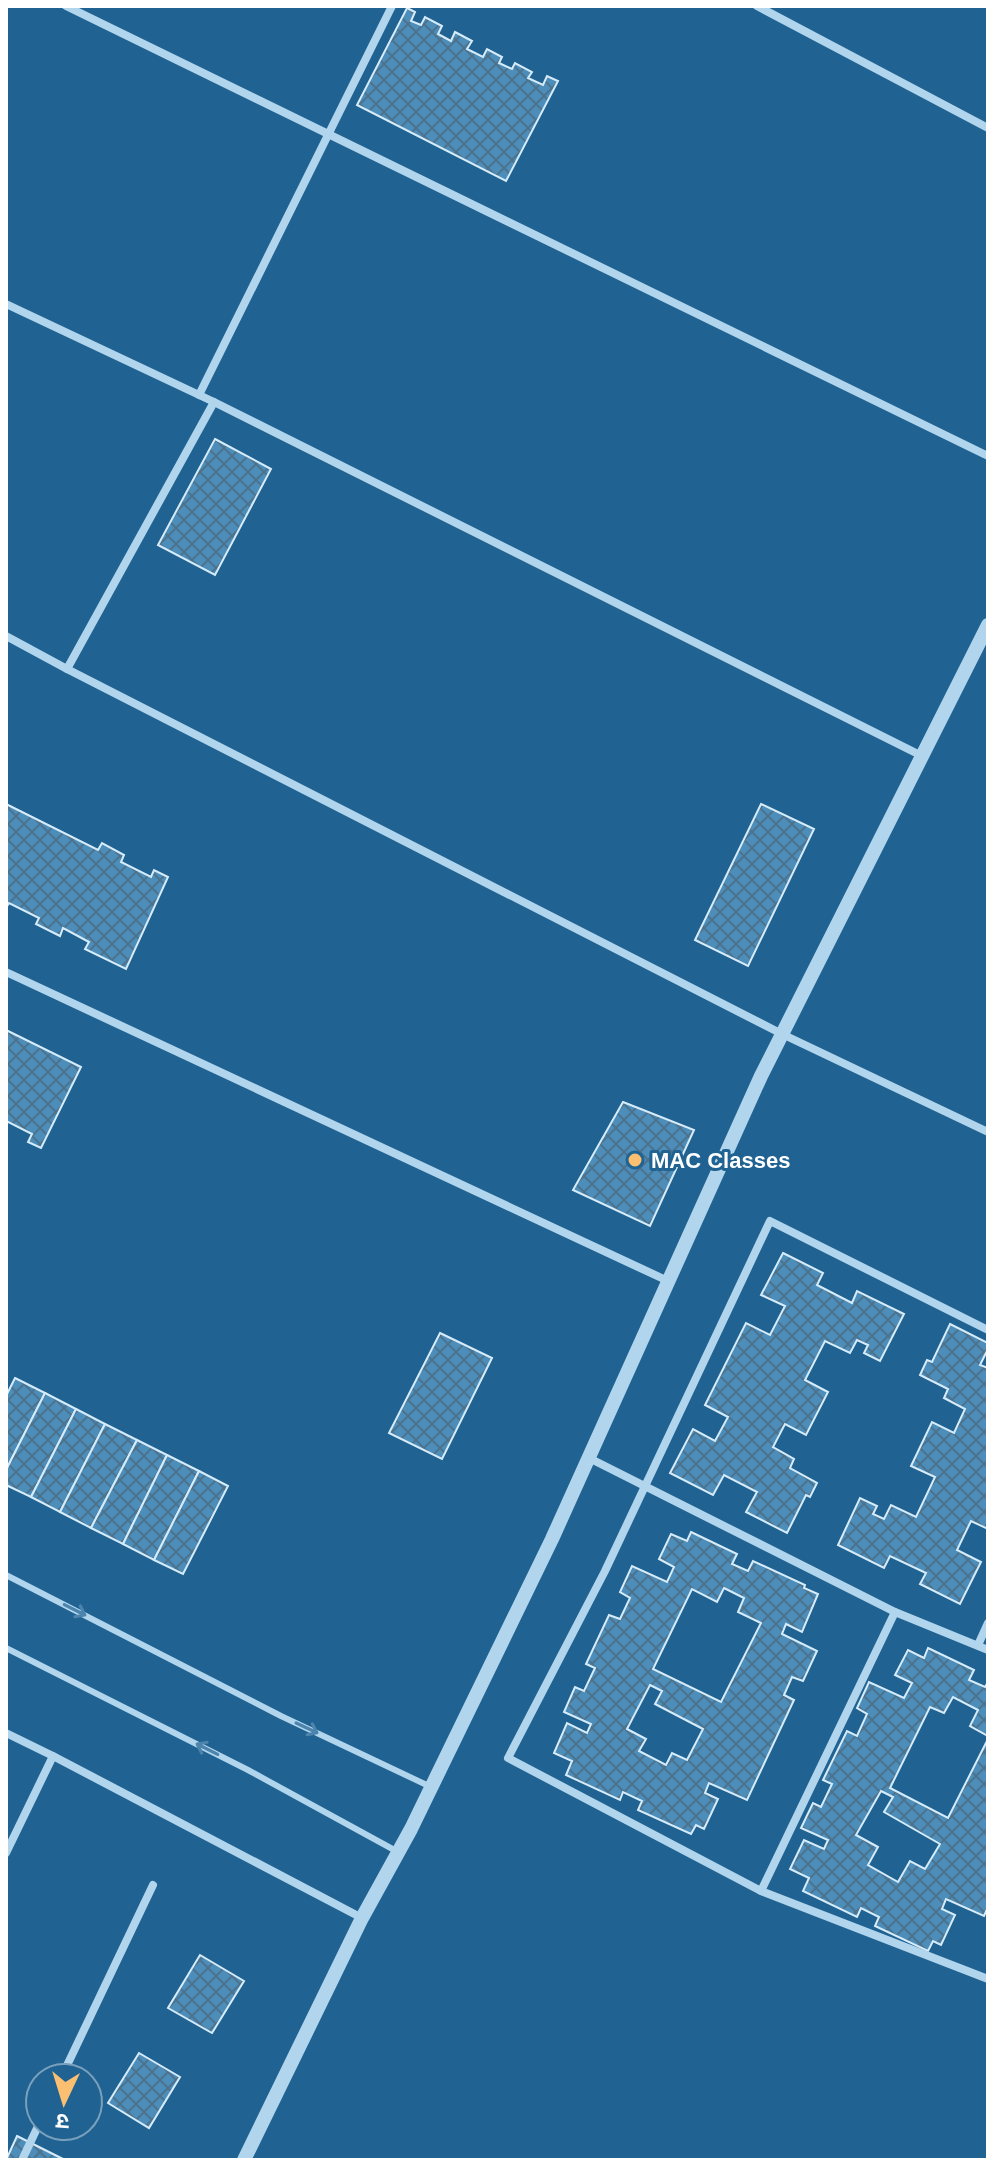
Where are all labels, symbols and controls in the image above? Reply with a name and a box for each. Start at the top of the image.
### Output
place label: MAC Classes [651,1148,790,1173]
marker: MAC Classes [626,1151,644,1169]
one-way arrow [63,1603,87,1619]
one-way arrow [295,1721,319,1736]
one-way arrow [195,1741,219,1756]
north arrow [24,2062,104,2142]
text: उ [54,2108,70,2134]

